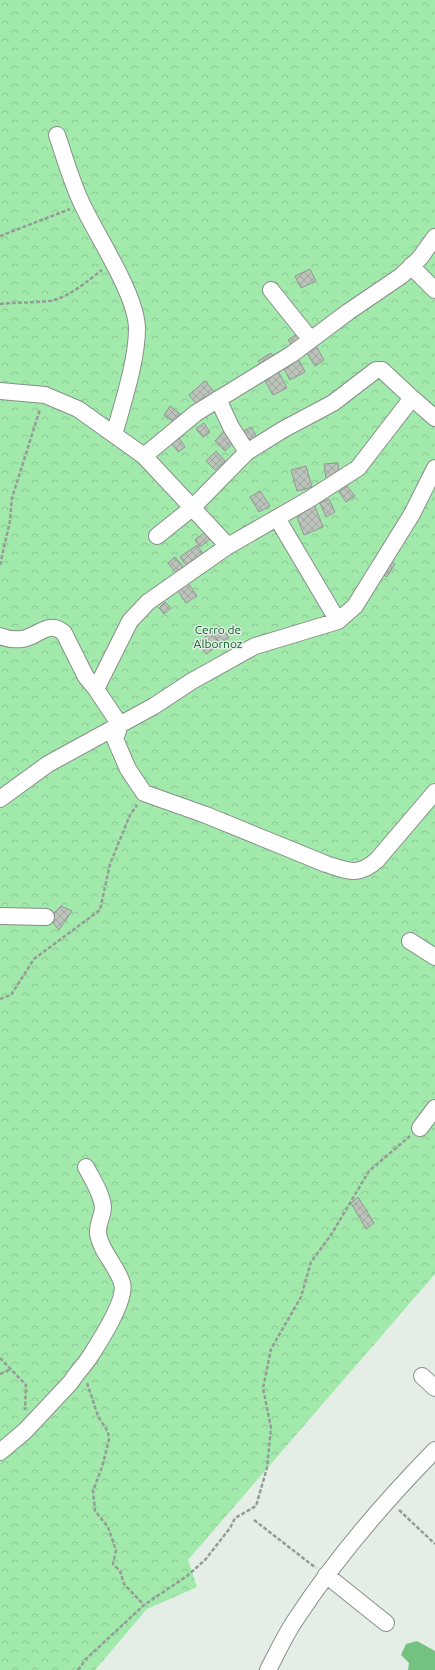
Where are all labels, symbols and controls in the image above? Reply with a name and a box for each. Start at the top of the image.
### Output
park label: Cerro de Albornoz [194,623,243,650]

